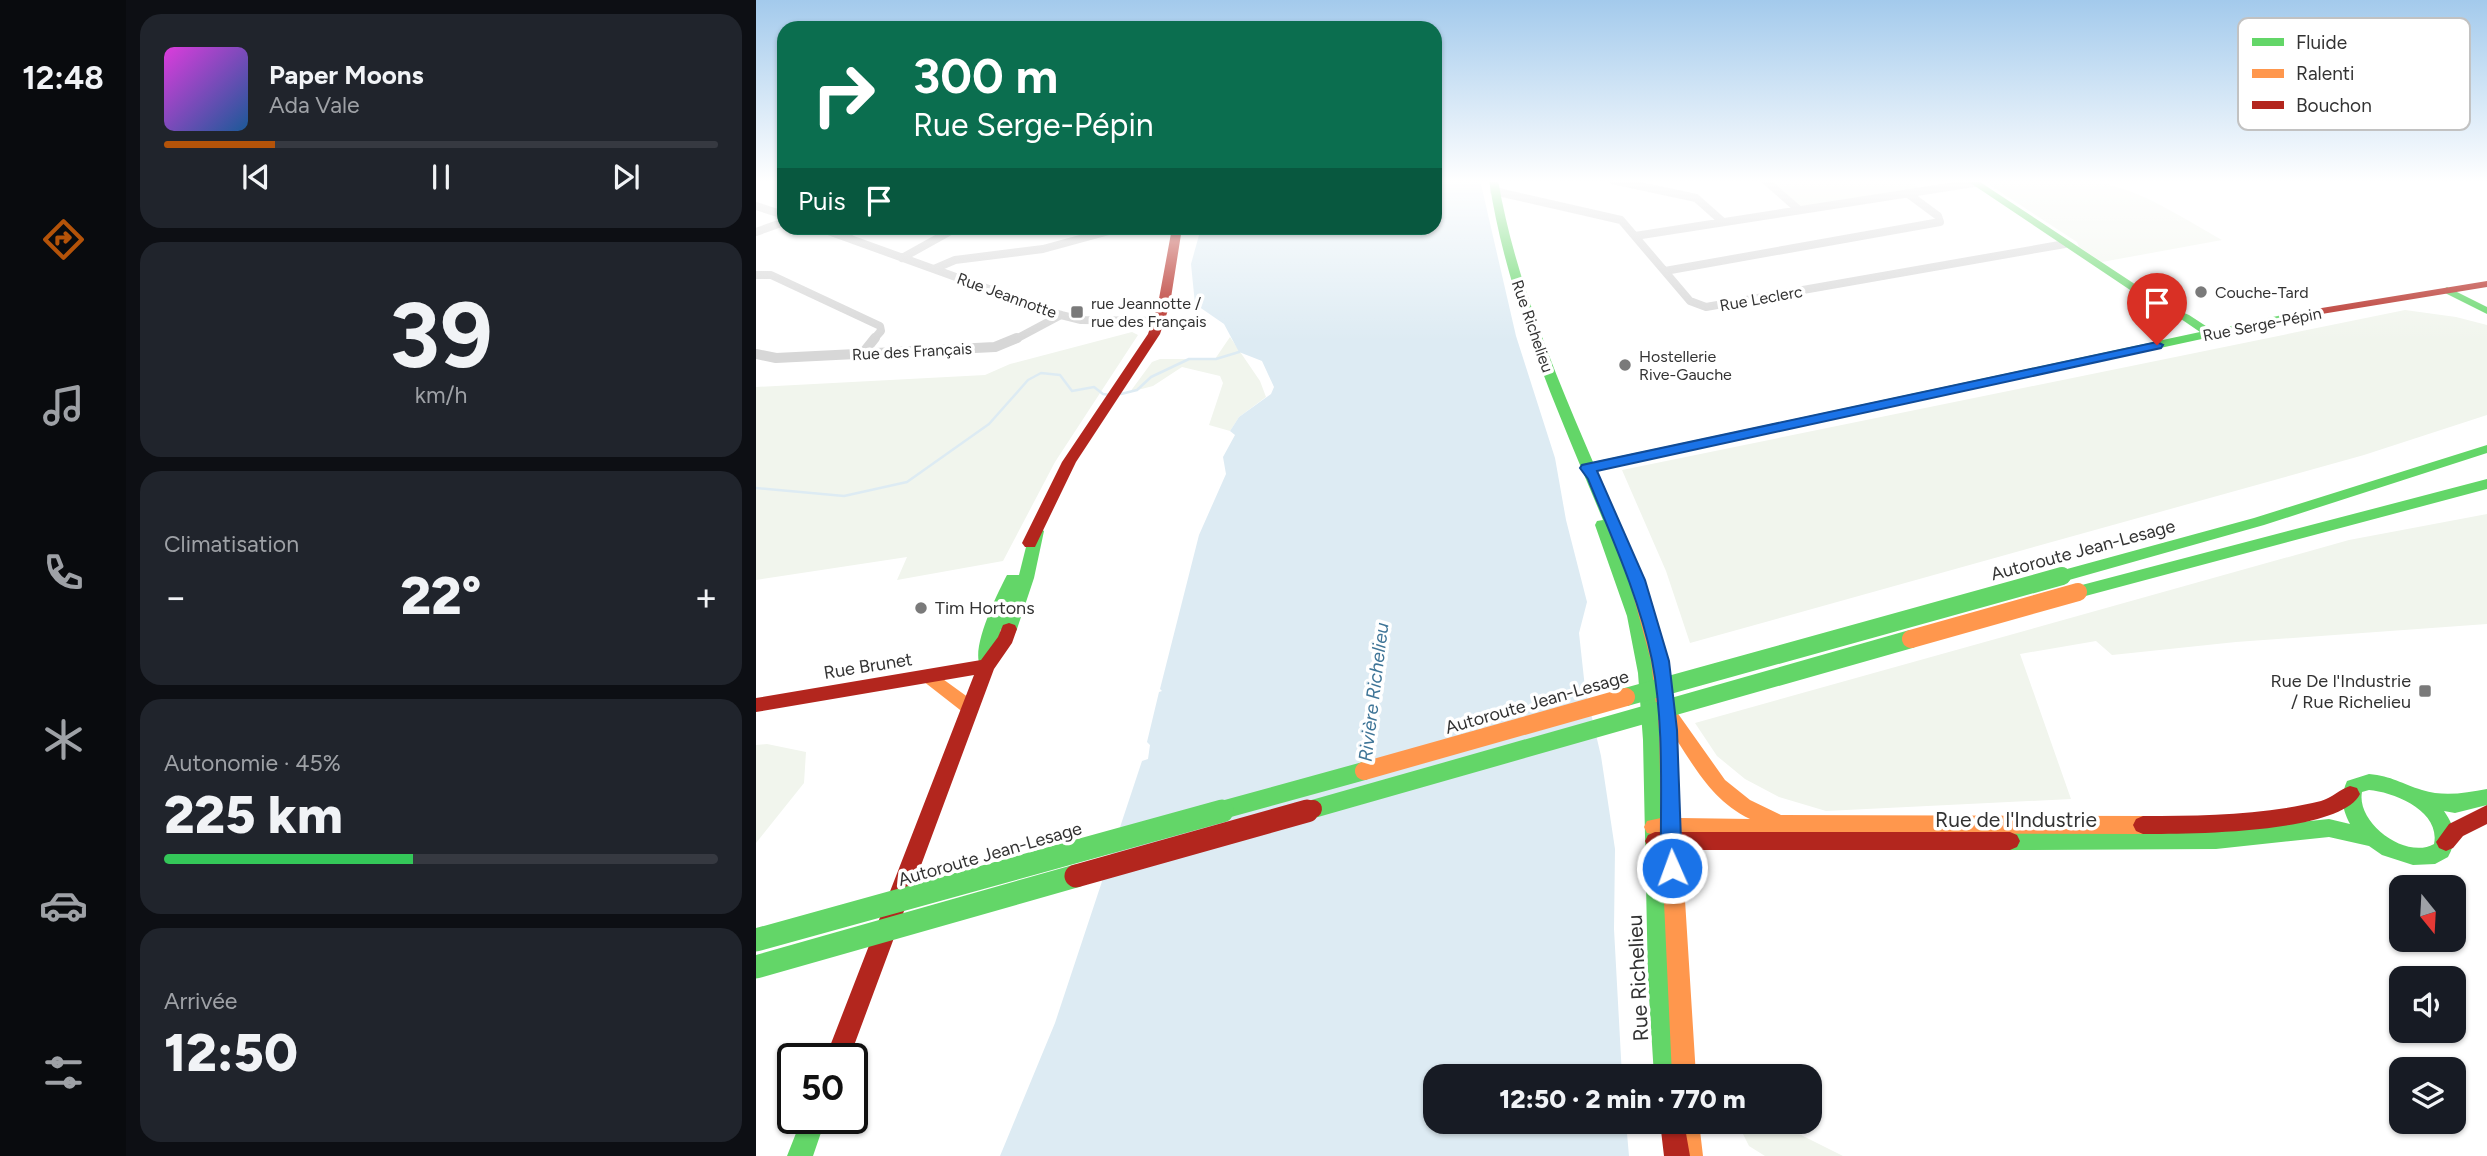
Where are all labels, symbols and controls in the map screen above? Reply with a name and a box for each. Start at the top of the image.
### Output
legend [2238,18,2470,130]
text: Fluide [2296,31,2347,54]
text: 300 m [913,46,1058,105]
icon: right [798,49,889,140]
text: 12:48 [22,59,104,97]
text: Paper Moons [269,59,424,91]
text: Ralenti [2296,62,2354,85]
text: Ada Vale [269,91,360,119]
text: Bouchon [2296,94,2372,117]
text: Rue Serge-Pépin [913,106,1154,144]
icon: previous [237,158,275,196]
icon: pause [422,158,460,196]
icon: next [607,158,645,196]
icon: arrive [860,182,898,220]
text: Puis [798,185,846,217]
icon: directions [39,215,88,264]
street label: Rue Jeannotte [954,269,1060,322]
pin [2127,273,2187,345]
street label: Rue Richelieu [1508,277,1557,375]
text: 39 [389,281,493,390]
street label: Rue Leclerc [1718,282,1804,315]
place label: Couche-Tard [2215,283,2309,302]
icon: arrive [2138,284,2176,322]
marker: Couche-Tard [2193,284,2209,300]
place label: rue Jeannotte / rue des Français [1091,294,1207,331]
marker: rue Jeannotte / rue des Français [1069,304,1085,320]
street label: Rue Serge-Pépin [2201,304,2323,345]
street label: Rue des Français [852,339,973,364]
place label: Hostellerie Rive-Gauche [1639,347,1732,384]
marker: Hostellerie Rive-Gauche [1617,357,1633,373]
icon: music [39,381,88,430]
text: km/h [415,381,467,409]
street label: Autoroute Jean-Lesage [1988,515,2178,585]
text: Climatisation [164,530,299,558]
icon: phone [39,548,88,597]
text: 22° [400,565,482,627]
text: − [164,574,188,620]
text: + [694,574,718,620]
place label: Tim Hortons [935,597,1035,619]
marker: Tim Hortons [913,600,929,616]
water label: Rivière Richelieu [1354,621,1393,763]
street label: Rue Brunet [822,648,914,684]
street label: Autoroute Jean-Lesage [1443,665,1632,739]
place label: Rue De l'Industrie / Rue Richelieu [2270,670,2411,713]
marker: Rue De l'Industrie / Rue Richelieu [2417,683,2433,699]
icon: climate [39,715,88,764]
text: Autonomie · 45% [164,749,341,777]
text: 225 km [164,784,343,846]
street label: Rue de l'Industrie [1935,807,2097,832]
street label: Autoroute Jean-Lesage [896,817,1085,891]
position arrow [1635,831,1709,905]
north arrow [2389,875,2466,952]
map controls [2389,875,2466,1134]
icon: car [39,881,88,930]
street label: Rue Richelieu [1622,914,1653,1042]
button: sound [2389,966,2466,1043]
text: Arrivée [164,987,237,1015]
text: 12:50 [164,1022,298,1084]
speed limit sign: 50 [777,1043,868,1134]
icon: filters [39,1048,88,1097]
button: layers [2389,1057,2466,1134]
text: 12:50 · 2 min · 770 m [1499,1083,1746,1115]

